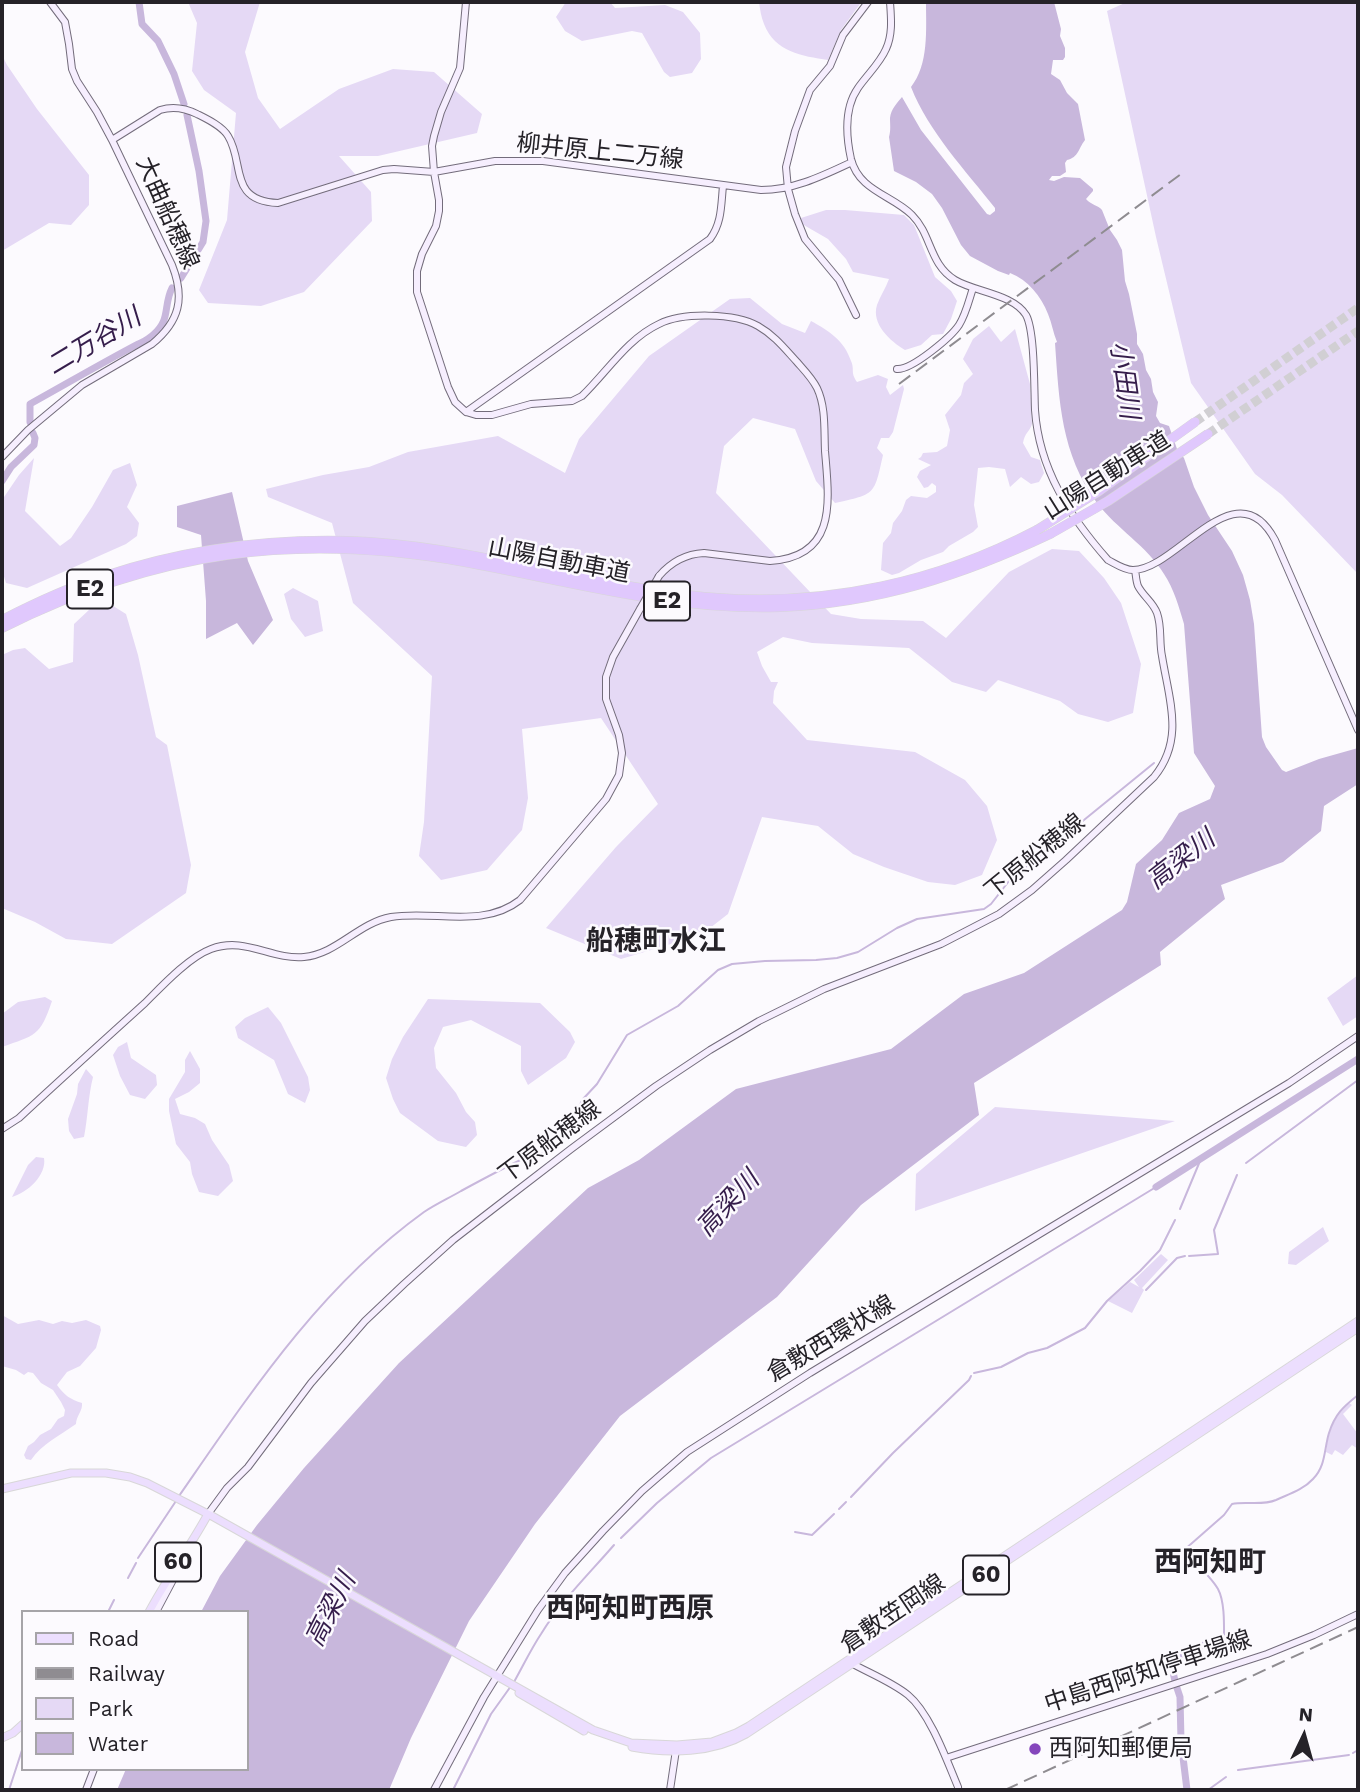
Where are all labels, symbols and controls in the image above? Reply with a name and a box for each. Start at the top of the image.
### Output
street label: 柳井原上二万線 [515,129,685,175]
street label: 大曲船穂線 [129,152,205,274]
water label: 二万谷川 [41,302,147,382]
water label: 小田川 [1103,339,1145,421]
street label: 山陽自動車道 [1038,426,1176,526]
street label: 山陽自動車道 [486,533,632,589]
road number: E2 [67,569,113,608]
road number: E2 [644,582,690,621]
street label: 下原船穂線 [979,808,1091,906]
water label: 高梁川 [1141,824,1221,896]
district label: 船穂町水江 [586,925,726,959]
street label: 下原船穂線 [493,1094,607,1190]
water label: 高梁川 [690,1165,766,1243]
street label: 倉敷西環状線 [762,1290,900,1388]
road number: 60 [155,1542,201,1582]
district label: 西阿知町 [1154,1546,1266,1580]
road number: 60 [963,1556,1009,1594]
water label: 高梁川 [299,1568,363,1652]
street label: 倉敷笠岡線 [835,1569,951,1659]
district label: 西阿知町西原 [546,1592,714,1626]
legend [21,1610,248,1771]
street label: 中島西阿知停車場線 [1041,1625,1255,1719]
text: Road [88,1626,139,1651]
text: Railway [88,1661,165,1686]
text: Park [88,1696,133,1721]
north arrow [1269,1701,1339,1771]
text: N [1298,1703,1314,1727]
text: Water [88,1731,148,1756]
place label: 西阿知郵便局 [1049,1735,1193,1763]
marker: 西阿知郵便局 [1027,1741,1043,1757]

